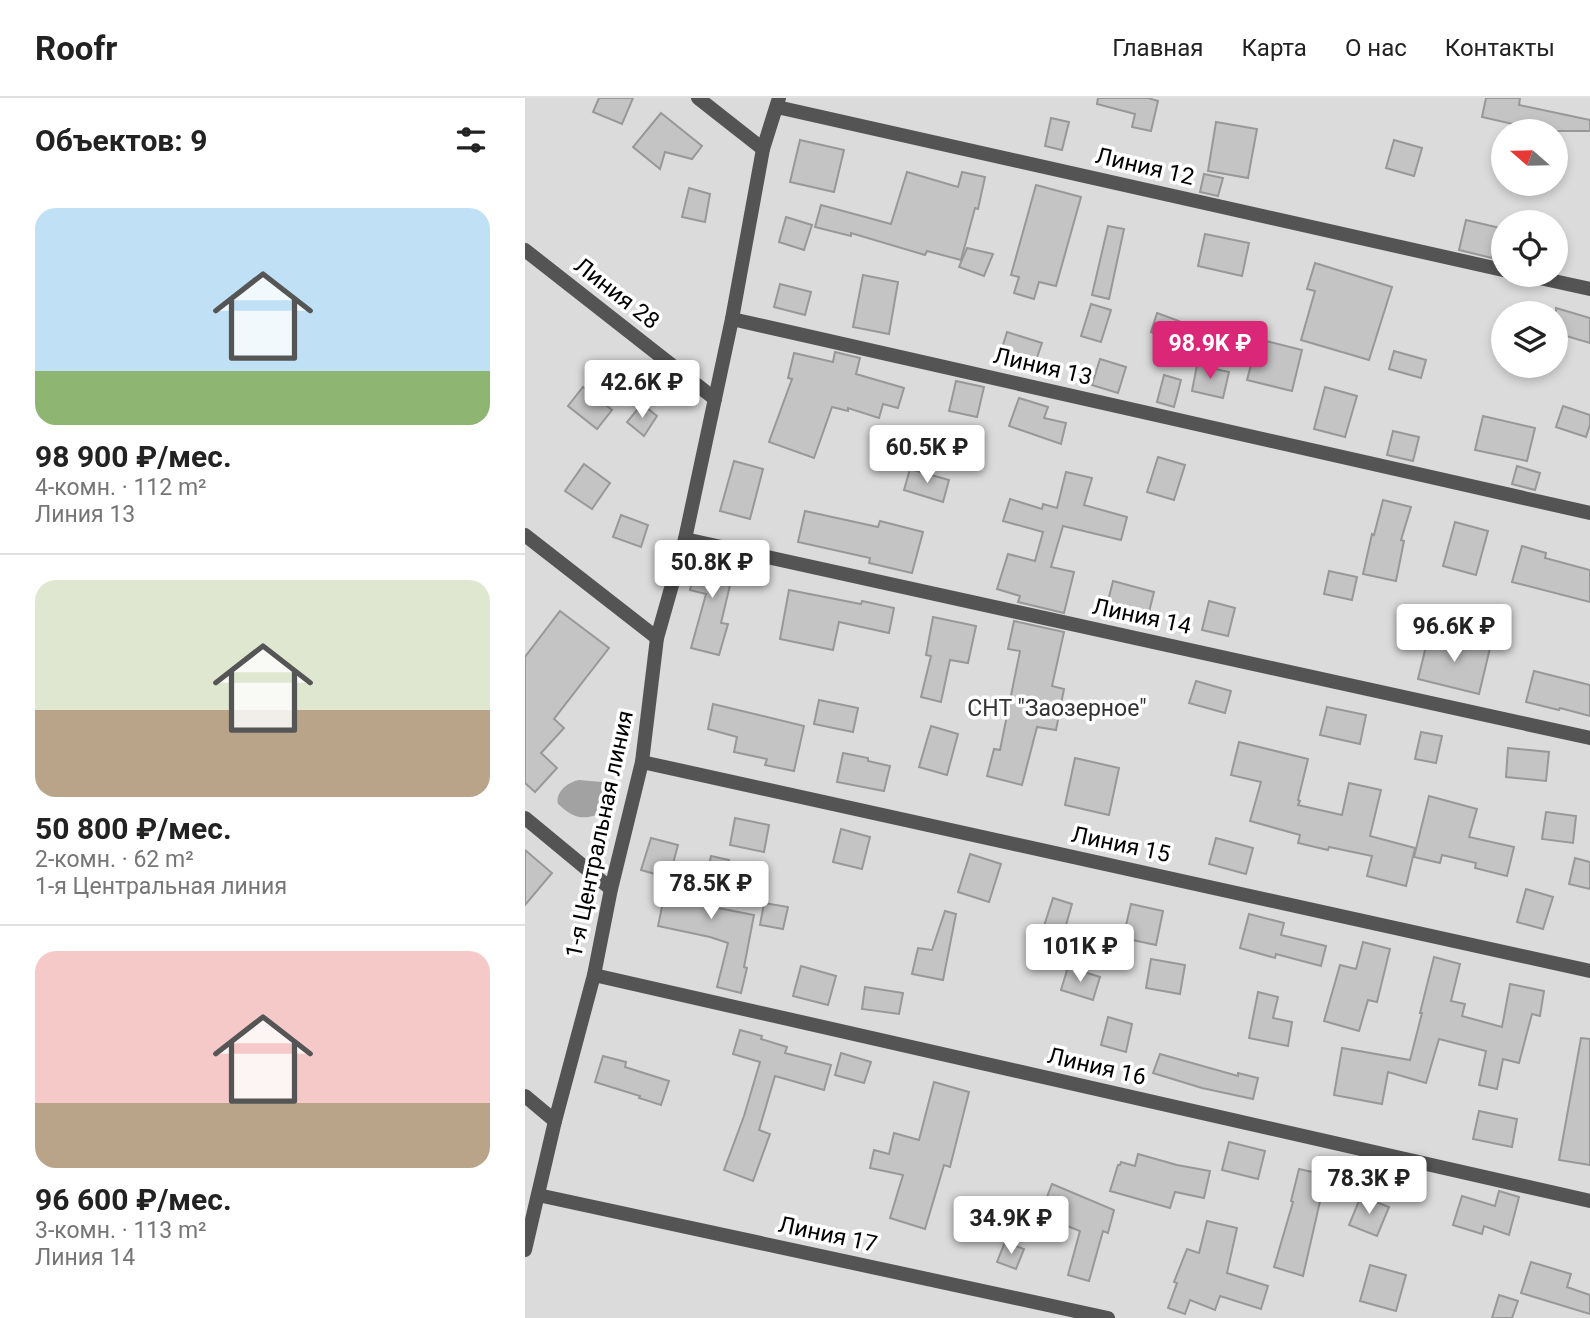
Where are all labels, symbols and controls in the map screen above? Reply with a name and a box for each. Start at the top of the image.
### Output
text: Roofr [35,29,117,68]
text: Главная [1112,34,1203,62]
text: Карта [1241,34,1307,62]
text: О нас [1345,34,1407,62]
text: Контакты [1445,34,1555,62]
north arrow [1491,119,1568,196]
map controls [1491,119,1568,378]
icon: filters [452,121,490,159]
text: Объектов: 9 [35,123,207,158]
street label: Линия 12 [1093,142,1197,191]
button: locate [1491,210,1568,287]
street label: Линия 28 [569,252,665,335]
icon: home [200,253,326,379]
button: layers [1491,301,1568,378]
pin: 98.9K ₽ [1145,322,1275,381]
text: 98.9K ₽ [1169,330,1251,357]
street label: Линия 13 [991,342,1095,391]
pin: 42.6K ₽ [577,360,707,420]
text: 42.6K ₽ [601,369,683,396]
pin: 60.5K ₽ [862,426,992,485]
text: 60.5K ₽ [886,434,968,461]
text: 98 900 ₽/мес. [35,439,232,474]
text: 4-комн. · 112 m² [35,474,207,501]
text: Линия 13 [35,501,135,528]
pin: 50.8K ₽ [647,540,777,600]
text: 50.8K ₽ [671,549,753,576]
street label: Линия 14 [1090,593,1194,640]
pin: 96.6K ₽ [1389,604,1519,664]
text: 96.6K ₽ [1413,613,1495,640]
icon: home [200,625,326,751]
park label: СНТ "Заозерное" [967,695,1147,722]
street label: 1-я Центральная линия [560,708,639,960]
text: 50 800 ₽/мес. [35,811,232,846]
street label: Линия 15 [1069,821,1173,868]
text: 2-комн. · 62 m² [35,846,194,873]
pin: 78.5K ₽ [646,862,776,921]
text: 78.5K ₽ [670,870,752,897]
text: 1-я Центральная линия [35,873,287,900]
pin: 101K ₽ [1023,924,1137,984]
text: 101K ₽ [1042,933,1118,960]
icon: home [200,996,326,1122]
street label: Линия 16 [1045,1042,1149,1091]
pin: 78.3K ₽ [1304,1156,1434,1216]
text: 78.3K ₽ [1328,1165,1410,1192]
text: 96 600 ₽/мес. [35,1182,232,1217]
pin: 34.9K ₽ [946,1196,1076,1256]
text: 34.9K ₽ [970,1205,1052,1232]
street label: Линия 17 [776,1211,880,1258]
text: 3-комн. · 113 m² [35,1217,207,1244]
text: Линия 14 [35,1244,135,1271]

